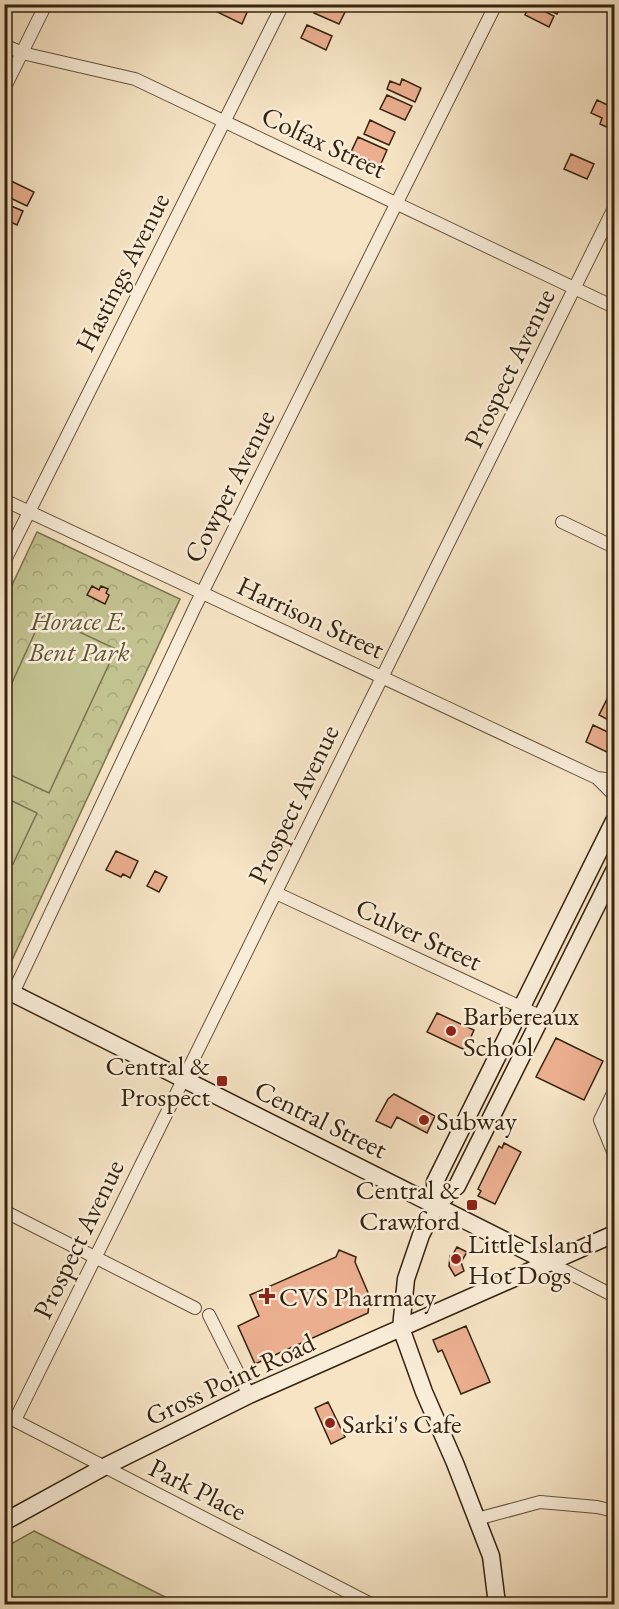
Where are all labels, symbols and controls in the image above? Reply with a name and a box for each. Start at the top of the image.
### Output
street label: Colfax Street [256,98,392,186]
street label: Hastings Avenue [67,187,177,357]
street label: Prospect Avenue [455,283,563,453]
street label: Cowper Avenue [175,404,283,568]
street label: Harrison Street [232,568,391,667]
park label: Horace E. Bent Park [27,603,130,669]
street label: Prospect Avenue [239,719,347,889]
street label: Culver Street [350,890,488,979]
place label: Barbereaux School [463,998,580,1064]
marker: Barbereaux School [444,1024,458,1038]
place label: Central & Prospect [105,1048,211,1114]
street label: Central Street [249,1072,394,1166]
marker: Central & Prospect [215,1074,229,1088]
place label: Subway [436,1103,517,1138]
marker: Subway [417,1113,431,1127]
street label: Prospect Avenue [24,1154,132,1324]
place label: Central & Crawford [355,1172,460,1238]
marker: Central & Crawford [465,1198,479,1212]
place label: Little Island Hot Dogs [468,1226,593,1292]
marker: Little Island Hot Dogs [449,1252,463,1266]
place label: CVS Pharmacy [279,1279,436,1314]
marker: CVS Pharmacy [260,1289,274,1303]
street label: Gross Point Road [140,1324,321,1434]
place label: Sarki's Cafe [342,1406,462,1441]
marker: Sarki's Cafe [323,1416,337,1430]
street label: Park Place [143,1450,253,1528]

